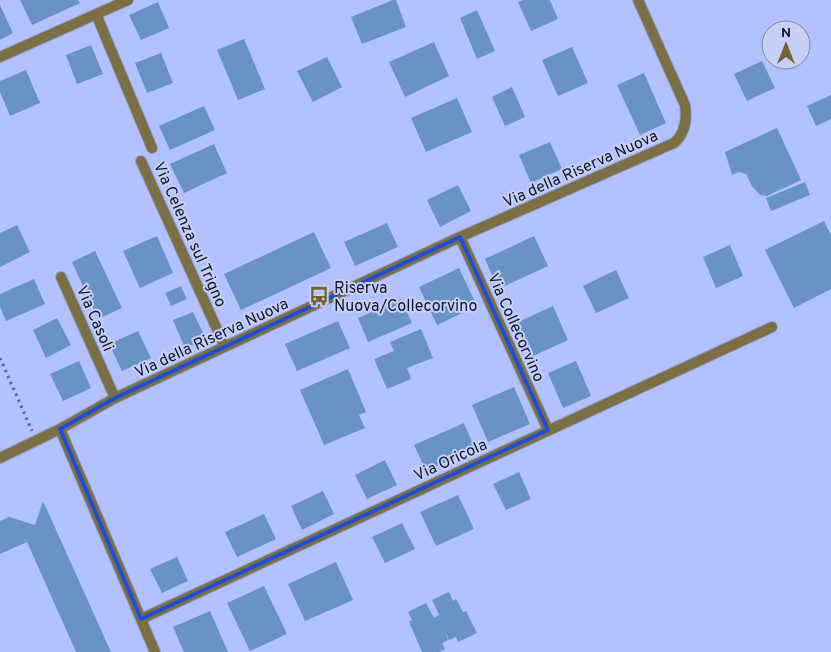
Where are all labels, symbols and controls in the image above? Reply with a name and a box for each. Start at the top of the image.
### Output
north arrow [761,20,811,70]
text: N [781,25,791,42]
street label: Via della Riserva Nuova [500,127,661,213]
street label: Via Celenza sul Trigno [148,159,230,311]
street label: Via Collecorvino [482,270,548,385]
place label: Riserva Nuova/Collecorvino [334,279,477,317]
street label: Via Casoli [71,283,118,355]
bus stop icon: Riserva Nuova/Collecorvino [308,285,330,307]
street label: Via della Riserva Nuova [132,294,292,383]
street label: Via Oricola [411,435,491,486]

